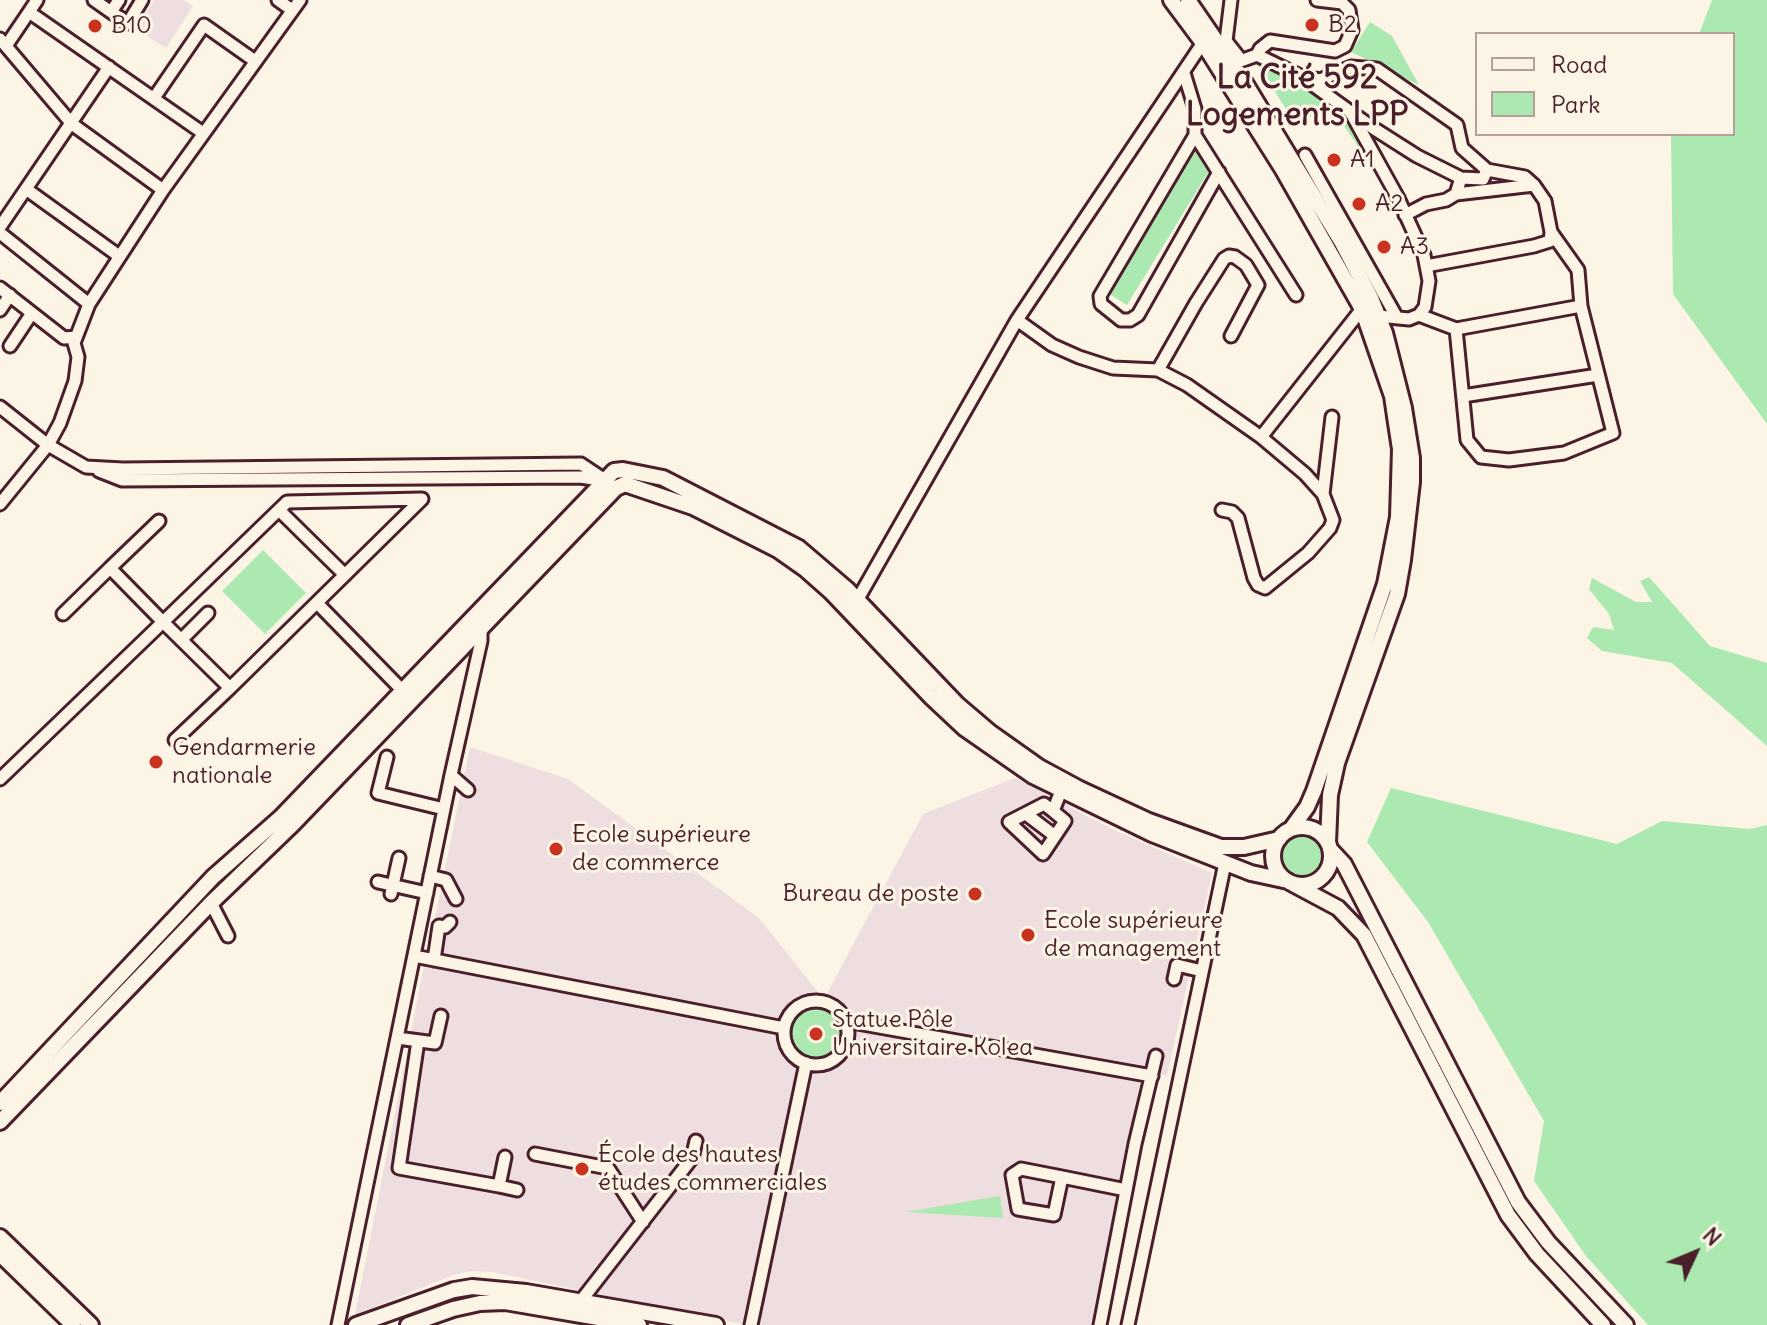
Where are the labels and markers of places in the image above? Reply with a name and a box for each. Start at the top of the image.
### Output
place label: B2 [1328,11,1357,39]
place label: B10 [111,12,152,40]
marker: B2 [1303,16,1321,34]
marker: B10 [86,17,104,35]
place label: A1 [1350,146,1375,174]
marker: A1 [1325,151,1343,169]
place label: A2 [1375,190,1404,218]
marker: A2 [1350,195,1368,213]
place label: A3 [1400,233,1429,261]
marker: A3 [1375,238,1393,256]
place label: Gendarmerie nationale [172,734,316,790]
marker: Gendarmerie nationale [147,753,165,771]
place label: Ecole supérieure de commerce [572,821,751,877]
marker: Ecole supérieure de commerce [547,840,565,858]
place label: Bureau de poste [782,880,959,908]
marker: Bureau de poste [966,885,984,903]
place label: Ecole supérieure de management [1044,907,1223,963]
marker: Ecole supérieure de management [1019,926,1037,944]
place label: Statue Pôle Universitaire Kolea [832,1006,1033,1062]
marker: Statue Pôle Universitaire Kolea [807,1025,825,1043]
place label: École des hautes études commerciales [598,1141,827,1197]
marker: École des hautes études commerciales [573,1160,591,1178]

